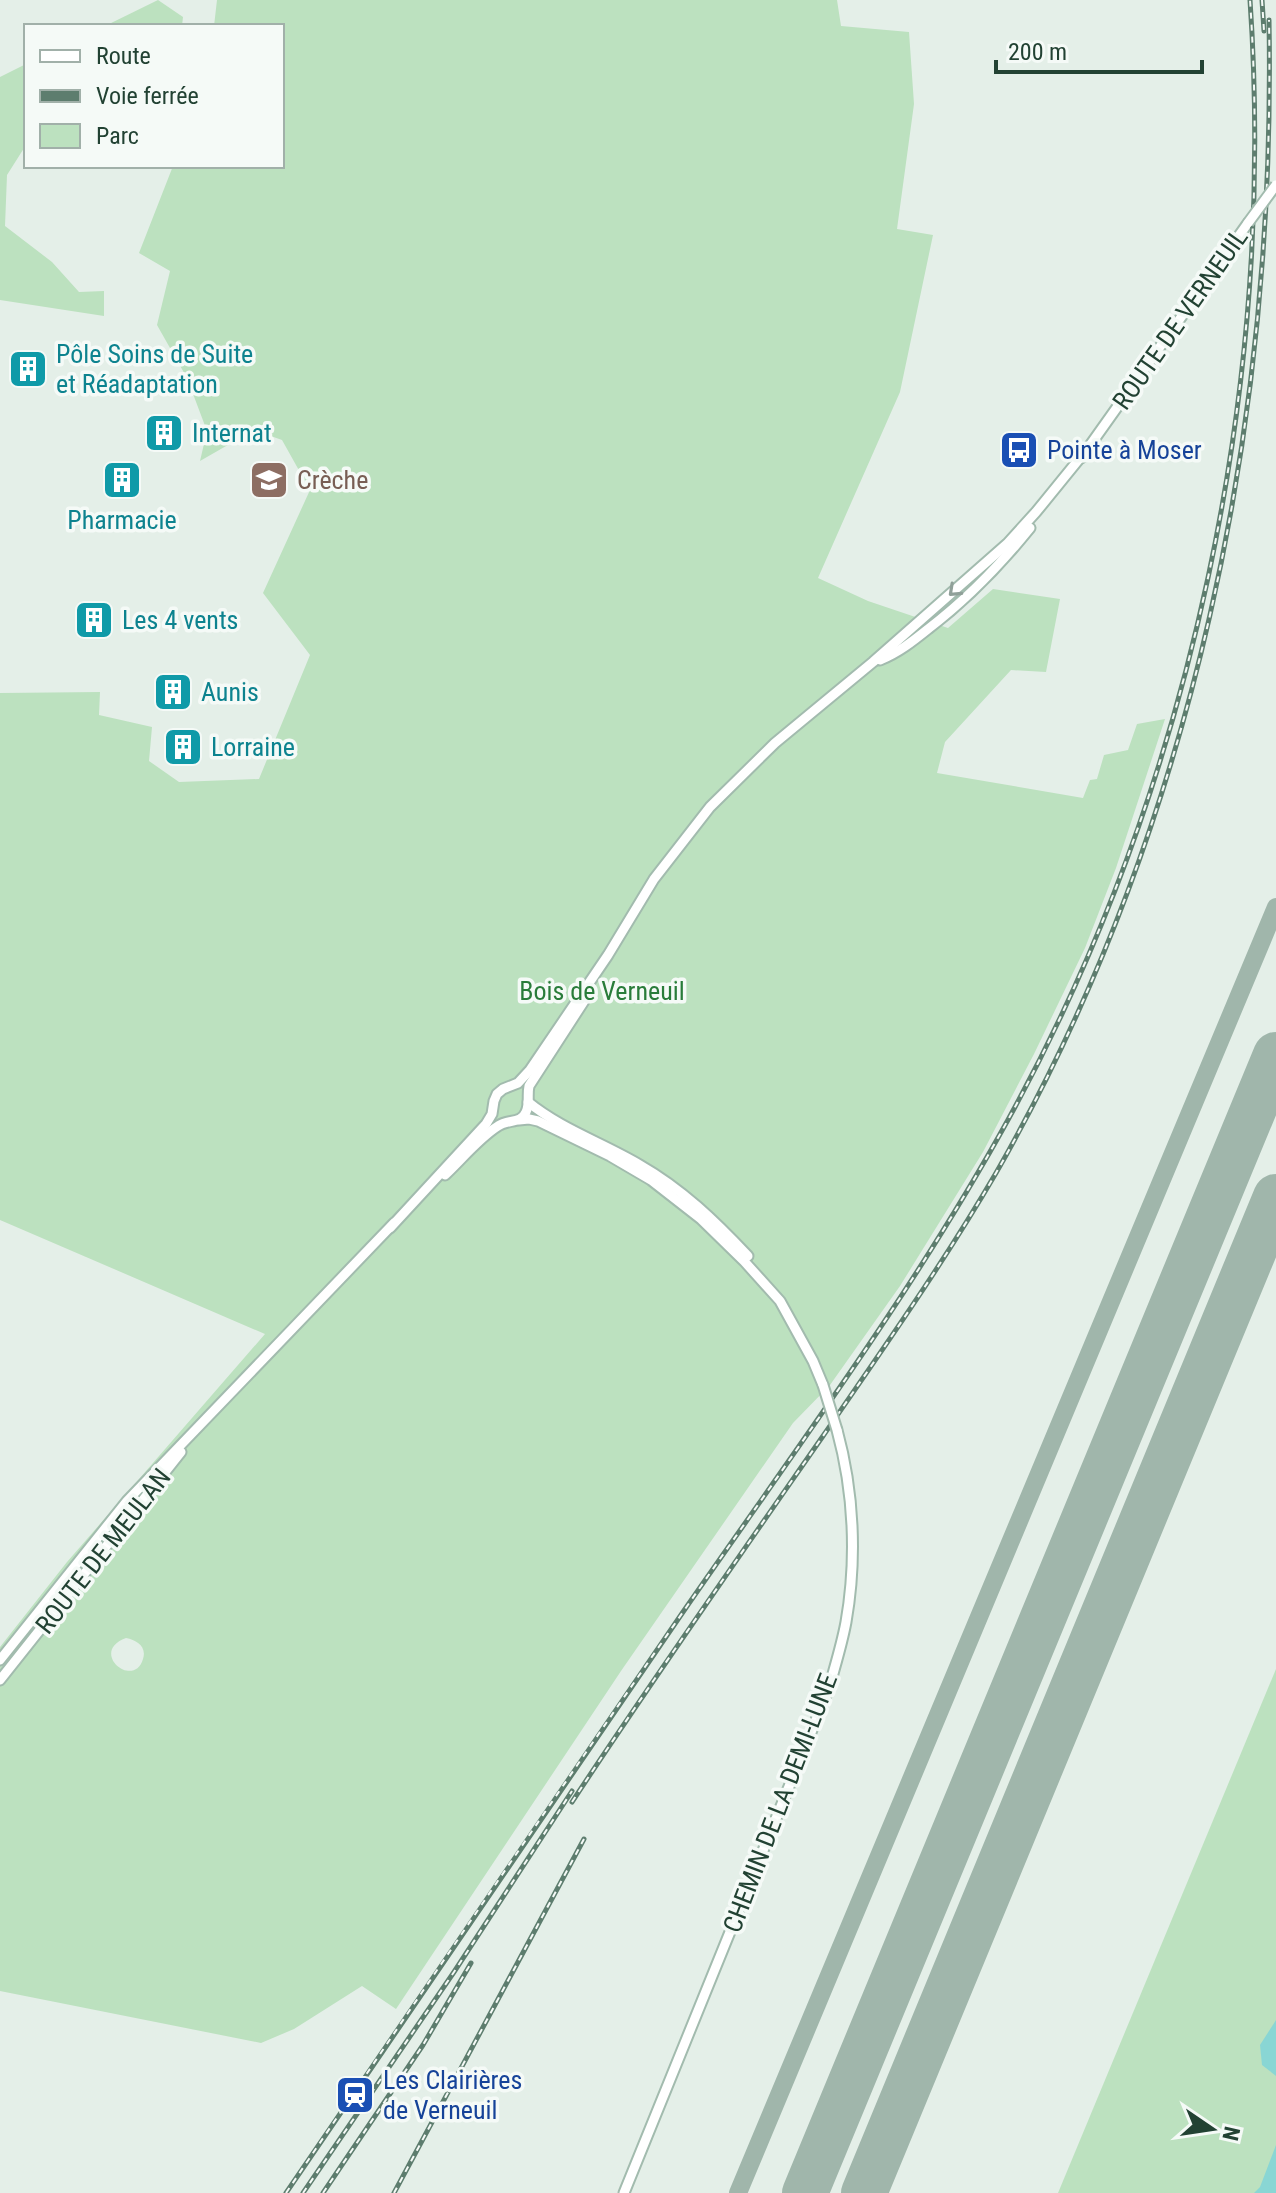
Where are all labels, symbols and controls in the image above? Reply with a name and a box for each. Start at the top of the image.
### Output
legend [24,24,284,168]
scale bar [996,24,1202,74]
text: 200 m [1008,38,1067,66]
text: Route [96,42,151,70]
text: Voie ferrée [96,82,199,110]
text: Parc [96,122,139,150]
street label: ROUTE DE VERNEUIL [1106,223,1254,415]
place label: Pôle Soins de Suite et Réadaptation [56,339,253,399]
building icon: Pôle Soins de Suite et Réadaptation [7,348,49,390]
building icon: Internat [143,412,185,454]
place label: Internat [192,418,272,448]
bus stop icon: Pointe à Moser [998,429,1040,471]
place label: Pointe à Moser [1047,435,1202,465]
building icon: Pharmacie [101,459,143,501]
school or university icon: Crèche [248,459,290,501]
place label: Crèche [297,465,368,495]
place label: Pharmacie [67,505,177,535]
one-way arrow [949,582,964,596]
building icon: Les 4 vents [73,599,115,641]
place label: Les 4 vents [122,605,238,635]
building icon: Aunis [152,671,194,713]
place label: Aunis [201,677,259,707]
building icon: Lorraine [162,726,204,768]
place label: Lorraine [211,732,295,762]
park label: Bois de Verneuil [519,976,685,1006]
street label: ROUTE DE MEULAN [29,1463,177,1639]
street label: CHEMIN DE LA DEMI-LUNE [717,1669,843,1937]
place label: Les Clairières de Verneuil [383,2065,522,2125]
station icon: Les Clairières de Verneuil [334,2074,376,2116]
north arrow [1172,2089,1252,2169]
text: N [1217,2124,1245,2143]

